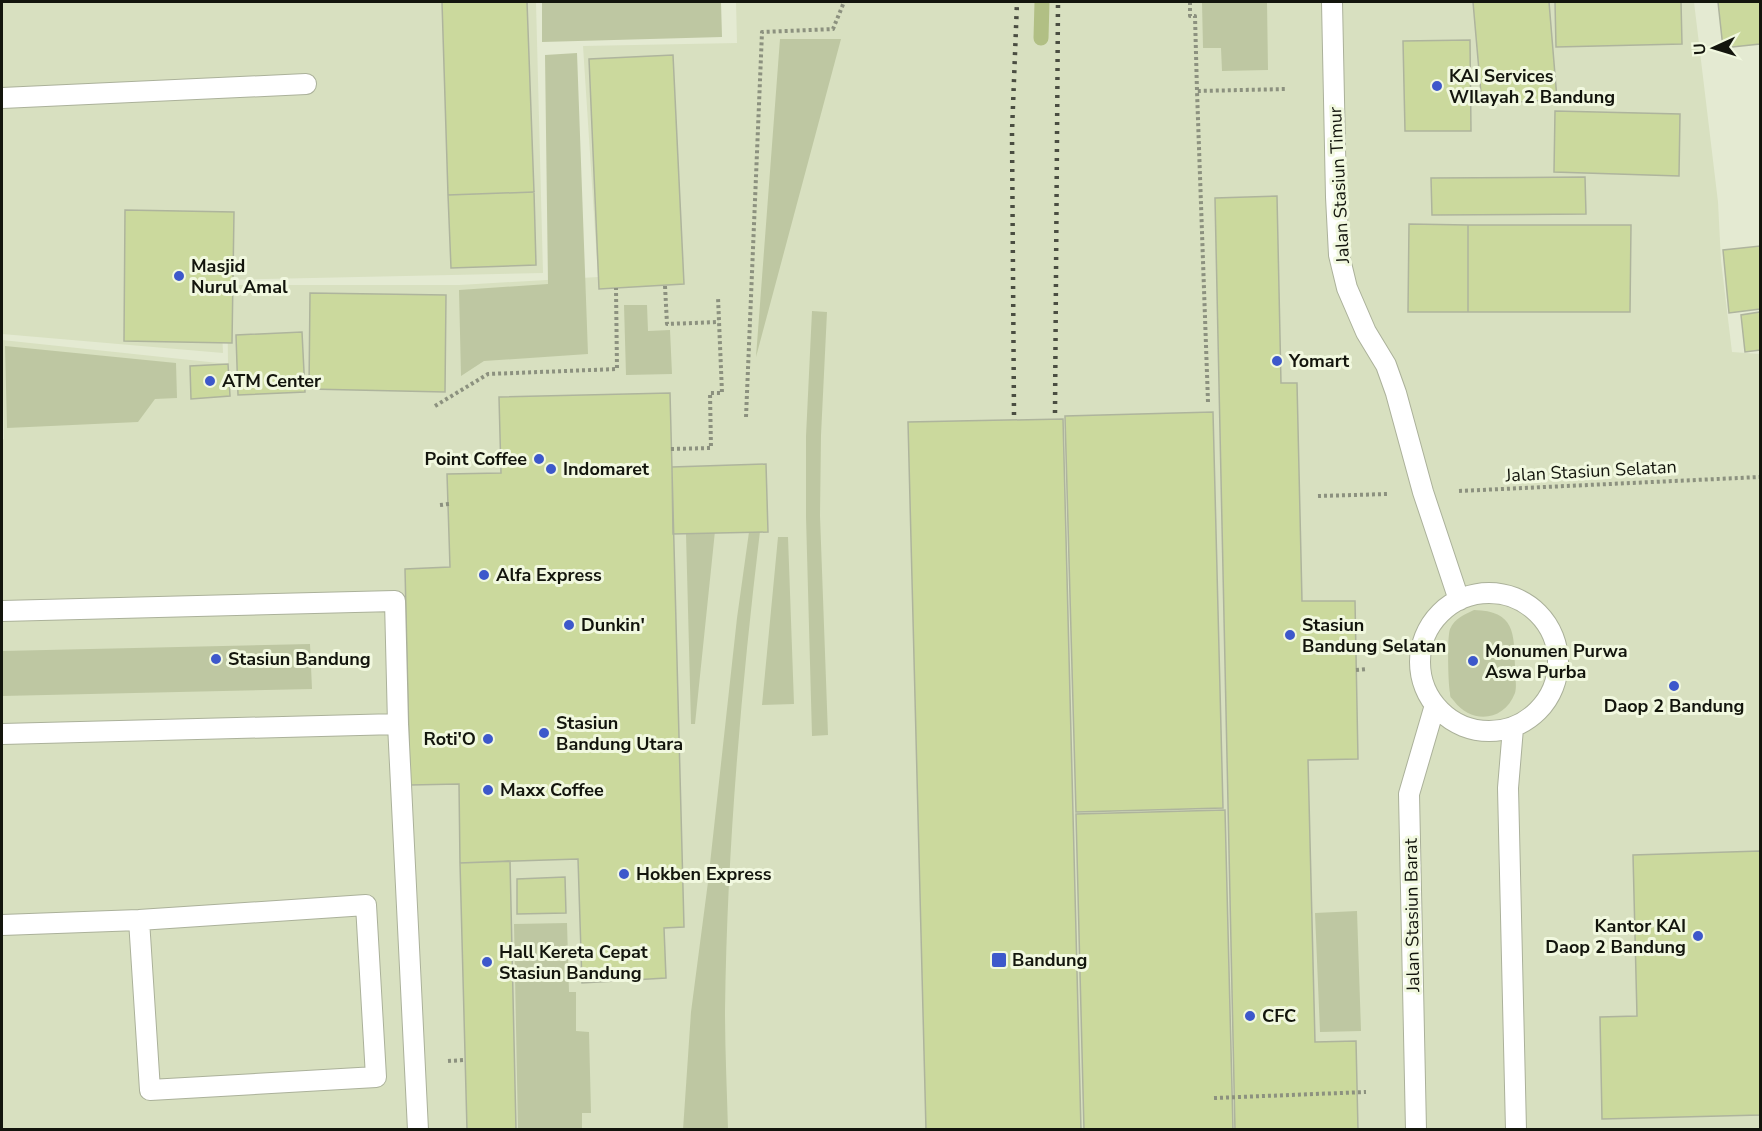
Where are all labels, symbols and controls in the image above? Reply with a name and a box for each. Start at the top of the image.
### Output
north arrow [1684,18,1744,78]
text: U [1689,42,1711,56]
place label: KAI Services WIlayah 2 Bandung [1449,64,1615,109]
marker: KAI Services WIlayah 2 Bandung [1430,79,1444,93]
street label: Jalan Stasiun Timur [1323,106,1355,265]
place label: Masjid Nurul Amal [191,254,288,299]
marker: Masjid Nurul Amal [172,269,186,283]
place label: Yomart [1288,349,1349,373]
marker: Yomart [1270,354,1284,368]
place label: ATM Center [222,369,321,393]
marker: ATM Center [203,374,217,388]
place label: Point Coffee [425,447,527,471]
marker: Point Coffee [532,452,546,466]
street label: Jalan Stasiun Selatan [1504,455,1677,488]
place label: Indomaret [563,457,649,481]
marker: Indomaret [544,462,558,476]
place label: Alfa Express [496,563,602,587]
marker: Alfa Express [477,568,491,582]
place label: Dunkin' [581,613,645,637]
place label: Stasiun Bandung Selatan [1302,613,1446,658]
marker: Dunkin' [562,618,576,632]
marker: Stasiun Bandung Selatan [1283,628,1297,642]
place label: Monumen Purwa Aswa Purba [1485,639,1628,684]
place label: Stasiun Bandung [228,647,371,671]
marker: Stasiun Bandung [209,652,223,666]
marker: Monumen Purwa Aswa Purba [1466,654,1480,668]
marker: Daop 2 Bandung [1667,679,1681,693]
place label: Daop 2 Bandung [1604,694,1744,718]
place label: Stasiun Bandung Utara [556,711,683,756]
marker: Stasiun Bandung Utara [537,726,551,740]
place label: Roti'O [424,727,476,751]
marker: Roti'O [481,732,495,746]
place label: Maxx Coffee [500,778,604,802]
marker: Maxx Coffee [481,783,495,797]
street label: Jalan Stasiun Barat [1399,837,1425,993]
place label: Hokben Express [636,862,772,886]
marker: Hokben Express [617,867,631,881]
place label: Kantor KAI Daop 2 Bandung [1545,914,1686,959]
marker: Kantor KAI Daop 2 Bandung [1691,929,1705,943]
place label: Hall Kereta Cepat Stasiun Bandung [499,940,648,985]
place label: Bandung [1012,948,1087,972]
marker: Bandung [990,951,1008,969]
marker: Hall Kereta Cepat Stasiun Bandung [480,955,494,969]
place label: CFC [1262,1004,1296,1028]
marker: CFC [1243,1009,1257,1023]

